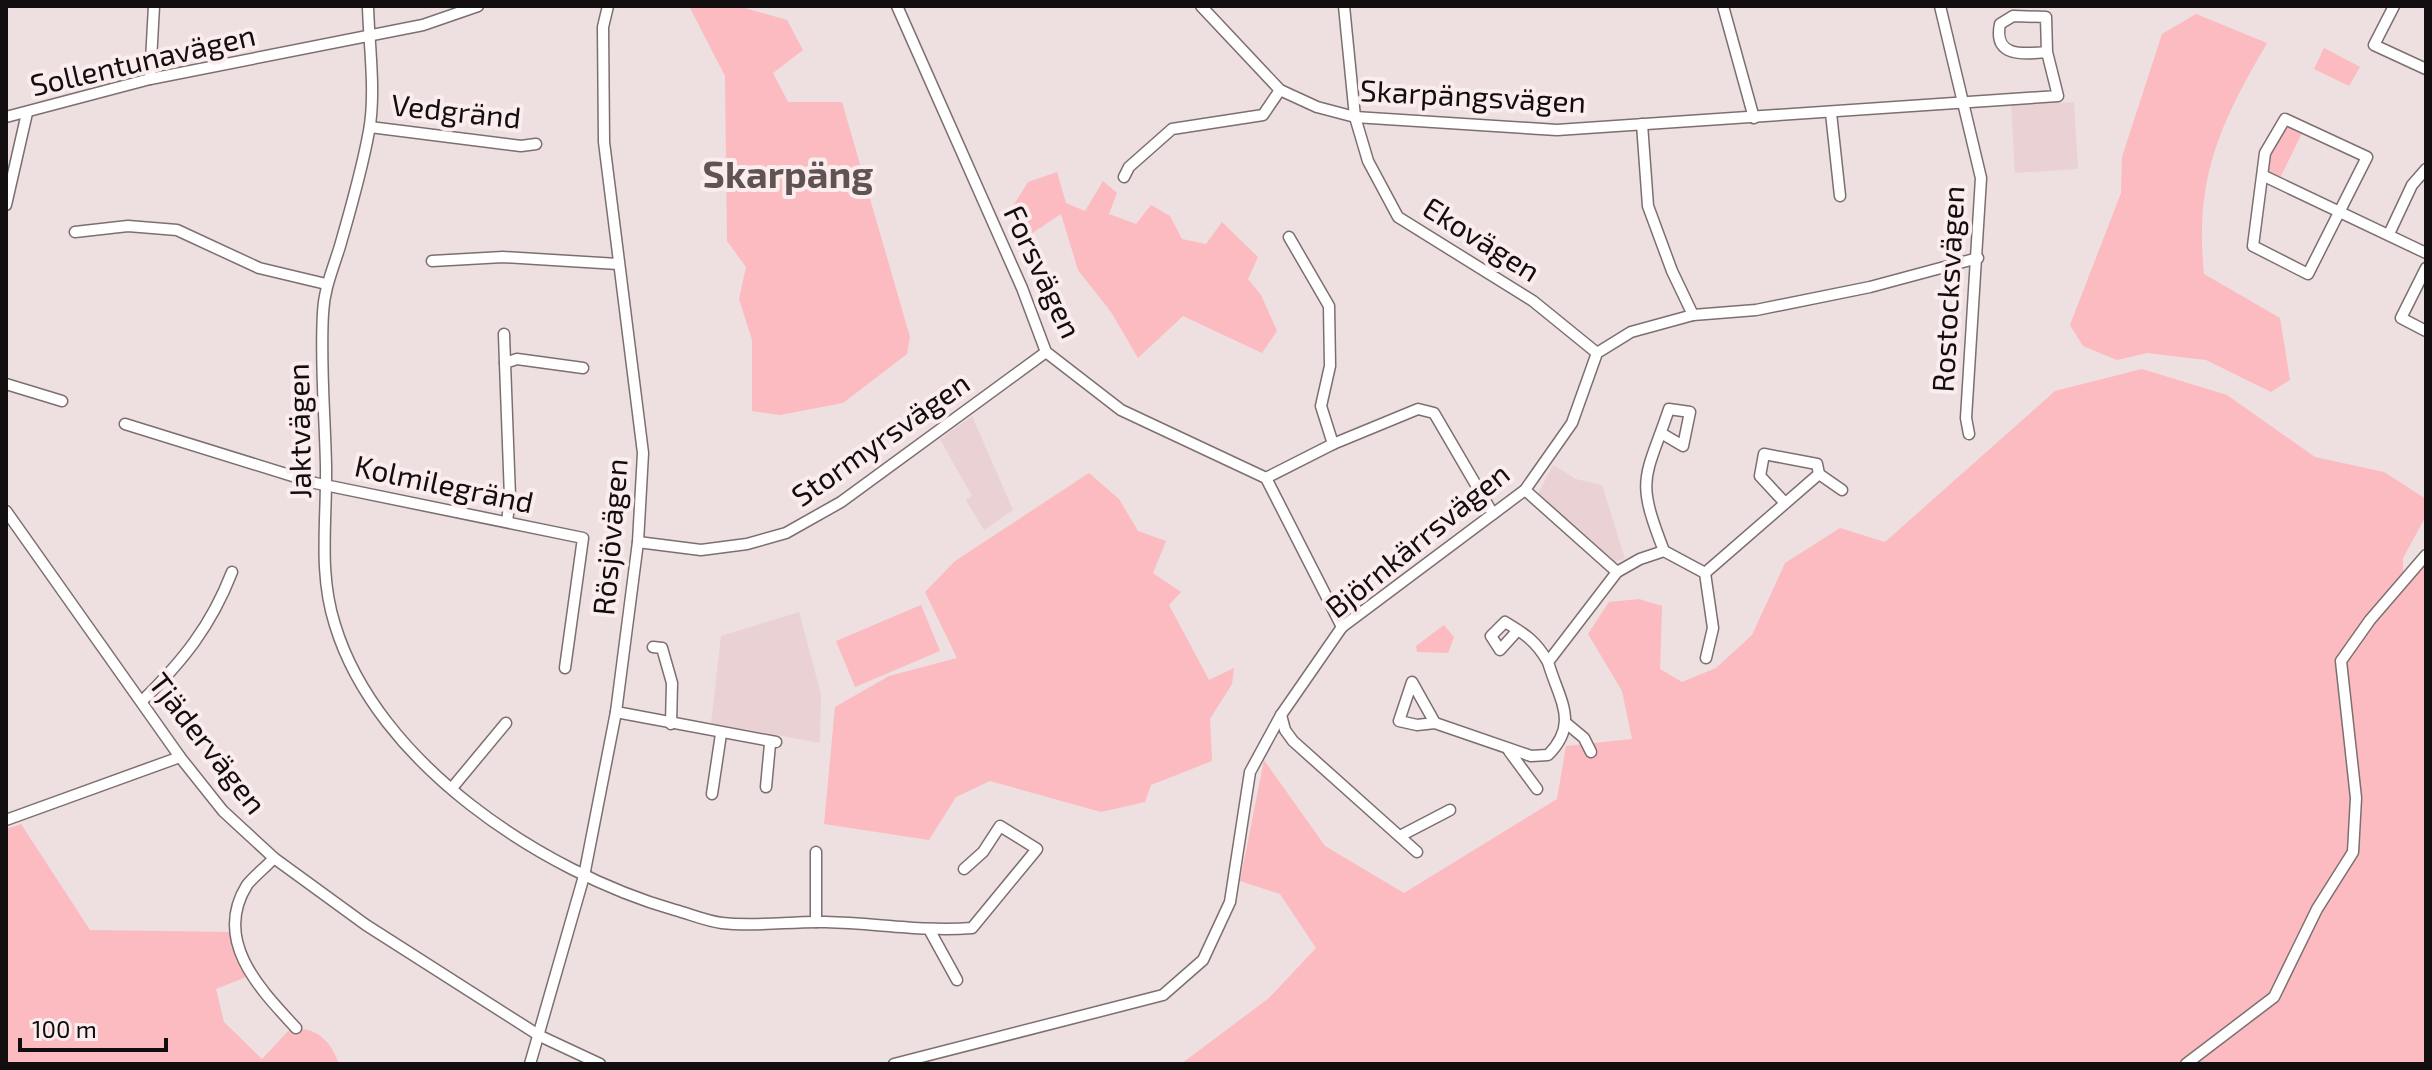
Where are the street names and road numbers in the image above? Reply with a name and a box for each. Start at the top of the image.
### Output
street label: Sollentunavägen [26,16,259,102]
street label: Skarpängsvägen [1359,71,1587,119]
street label: Vedgränd [390,85,523,135]
street label: Rostocksvägen [1924,185,1970,393]
street label: Ekovägen [1417,188,1547,288]
street label: Forsvägen [997,199,1090,343]
street label: Jaktvägen [279,363,317,499]
street label: Stormyrsvägen [784,364,976,513]
street label: Kolmilegränd [352,447,537,520]
street label: Björnkärrsvägen [1318,454,1516,625]
street label: Rösjövägen [584,457,634,617]
street label: Tjädervägen [142,665,275,820]

